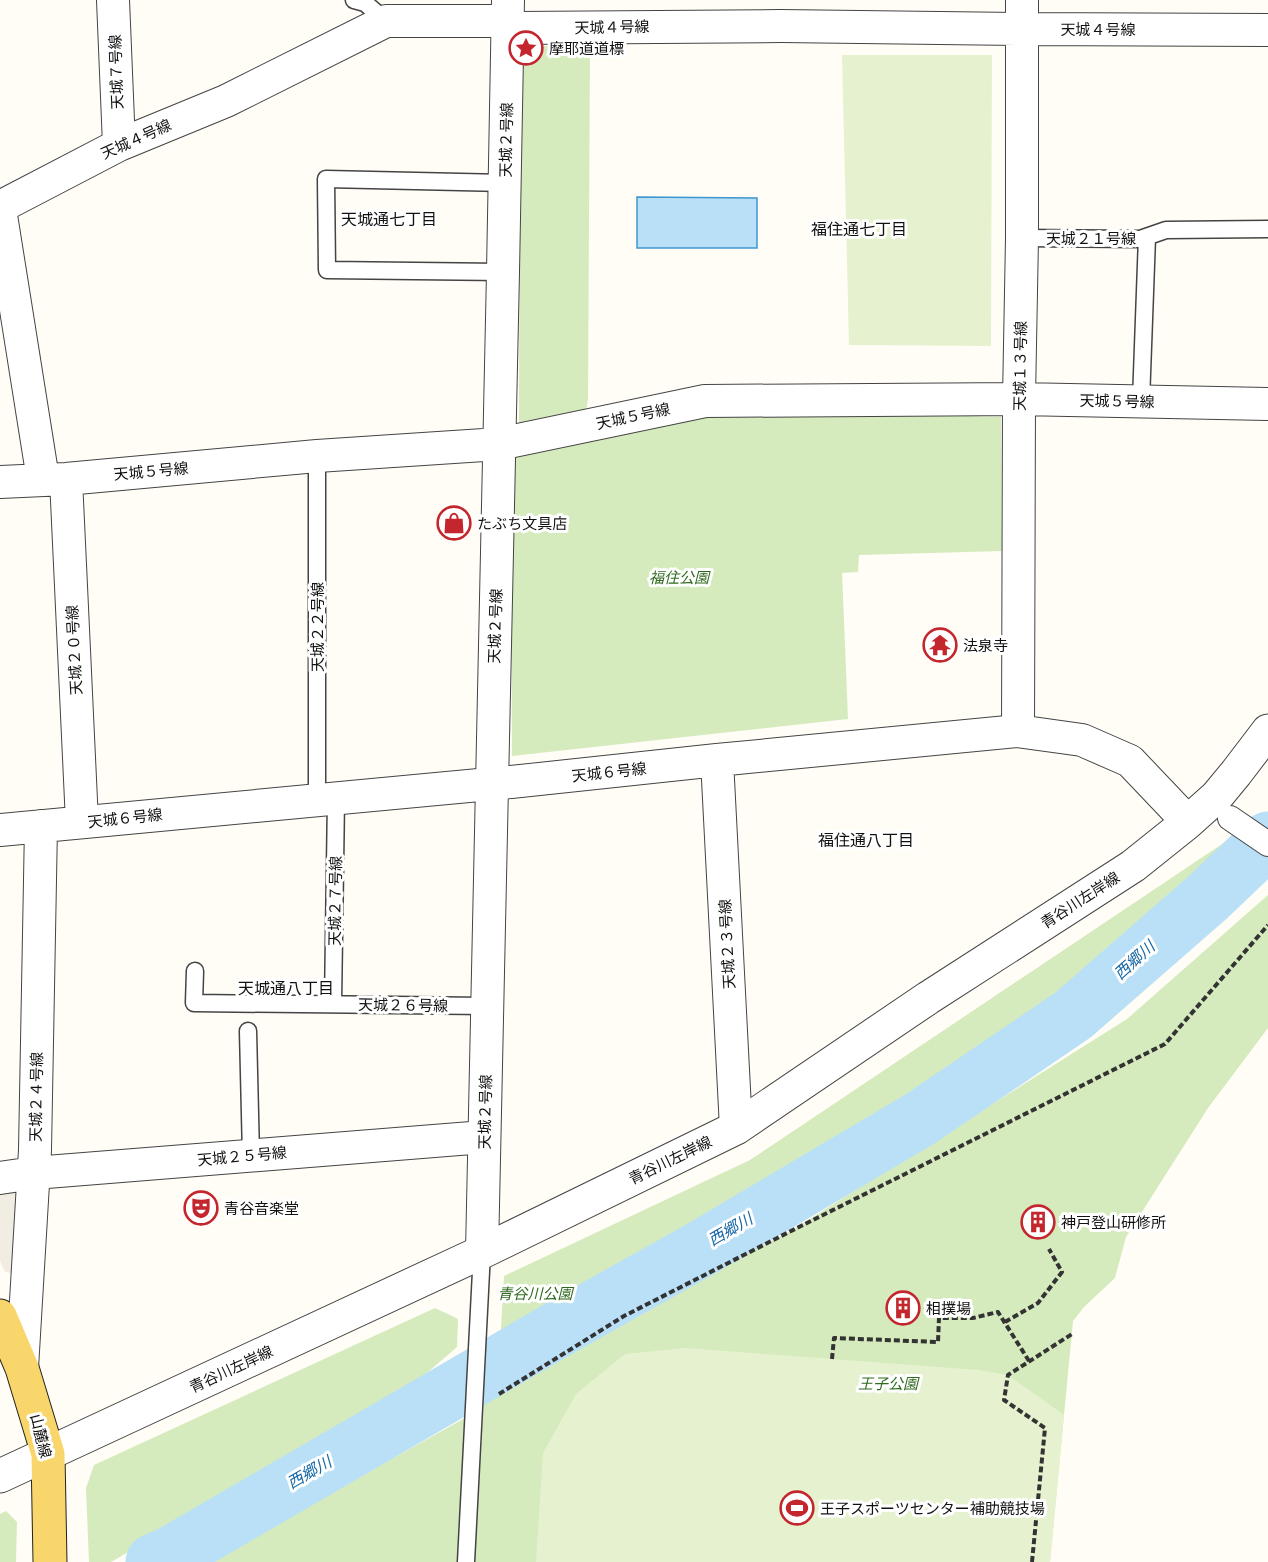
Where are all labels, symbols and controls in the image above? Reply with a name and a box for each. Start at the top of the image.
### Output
street label: 天城４号線 [574,17,650,37]
street label: 天城４号線 [1060,20,1136,39]
place icon: 摩耶道道標 [508,30,544,66]
street label: 天城７号線 [105,34,127,110]
place label: 摩耶道道標 [549,39,624,58]
street label: 天城２号線 [496,102,516,178]
street label: 天城４号線 [98,115,174,163]
district label: 天城通七丁目 [341,209,437,229]
district label: 福住通七丁目 [811,219,907,239]
street label: 天城２１号線 [1046,229,1136,248]
street label: 天城１３号線 [1010,321,1030,411]
street label: 天城５号線 [1079,391,1155,411]
street label: 天城５号線 [594,399,672,433]
street label: 天城５号線 [113,458,189,484]
shop icon: たぶち文具店 [436,505,472,541]
place label: たぶち文具店 [477,514,567,533]
park label: 福住公園 [649,568,711,587]
street label: 天城２２号線 [308,582,327,672]
street label: 天城２号線 [484,588,506,664]
street label: 天城２０号線 [62,605,86,695]
temple icon: 法泉寺 [922,627,958,663]
place label: 法泉寺 [963,636,1008,655]
street label: 天城６号線 [571,759,647,785]
street label: 天城６号線 [87,805,163,831]
district label: 福住通八丁目 [818,830,914,850]
street label: 天城２７号線 [325,856,345,946]
street label: 青谷川左岸線 [1037,868,1123,932]
street label: 天城２３号線 [715,899,739,989]
water label: 西郷川 [1109,935,1160,983]
district label: 天城通八丁目 [238,978,334,998]
street label: 天城２６号線 [358,995,448,1015]
street label: 天城２４号線 [26,1052,46,1142]
street label: 天城２号線 [475,1074,495,1150]
street label: 青谷川左岸線 [625,1132,715,1188]
street label: 天城２５号線 [196,1143,288,1169]
theatre icon: 青谷音楽堂 [183,1190,219,1226]
place label: 青谷音楽堂 [224,1199,299,1218]
building icon: 神戸登山研修所 [1020,1204,1056,1240]
water label: 西郷川 [704,1207,758,1250]
place label: 神戸登山研修所 [1061,1213,1166,1232]
park label: 青谷川公園 [497,1284,574,1303]
building icon: 相撲場 [885,1290,921,1326]
place label: 相撲場 [926,1299,971,1318]
street label: 青谷川左岸線 [186,1341,276,1397]
park label: 王子公園 [858,1374,920,1393]
street label: 山麓線 [26,1412,56,1460]
water label: 西郷川 [283,1450,337,1493]
sports icon: 王子スポーツセンター補助競技場 [779,1490,815,1526]
place label: 王子スポーツセンター補助競技場 [820,1499,1045,1518]

